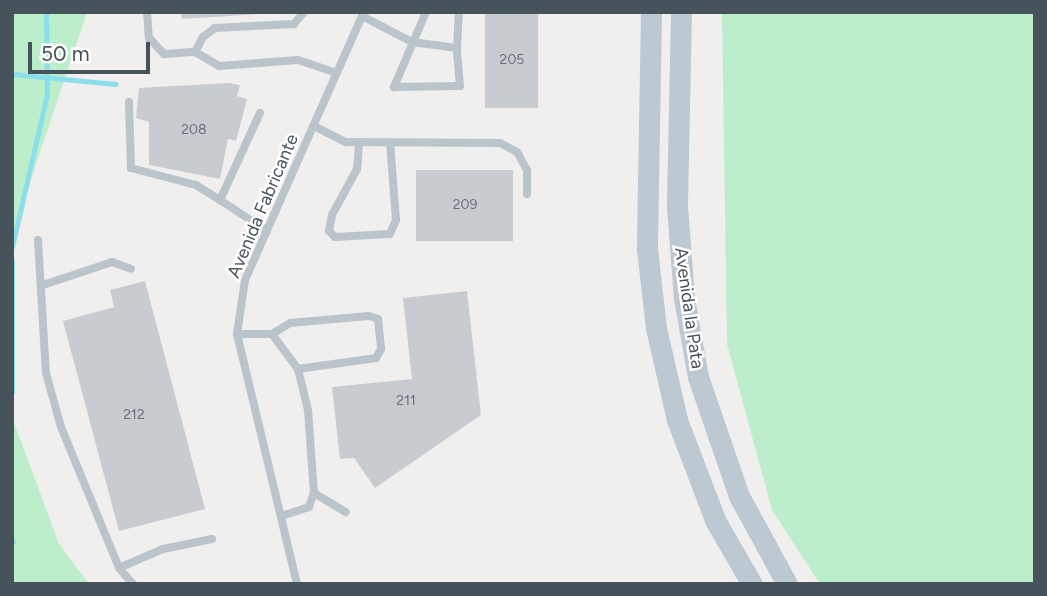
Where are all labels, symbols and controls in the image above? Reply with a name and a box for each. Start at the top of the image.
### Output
scale bar [32,28,154,72]
text: 50 m [41,41,90,66]
house number: 205 [500,52,524,68]
house number: 208 [181,122,207,138]
street label: Avenida Fabricante [223,131,303,281]
house number: 209 [453,197,477,213]
street label: Avenida la Pata [670,246,708,370]
house number: 211 [396,393,416,409]
house number: 212 [123,407,145,423]

